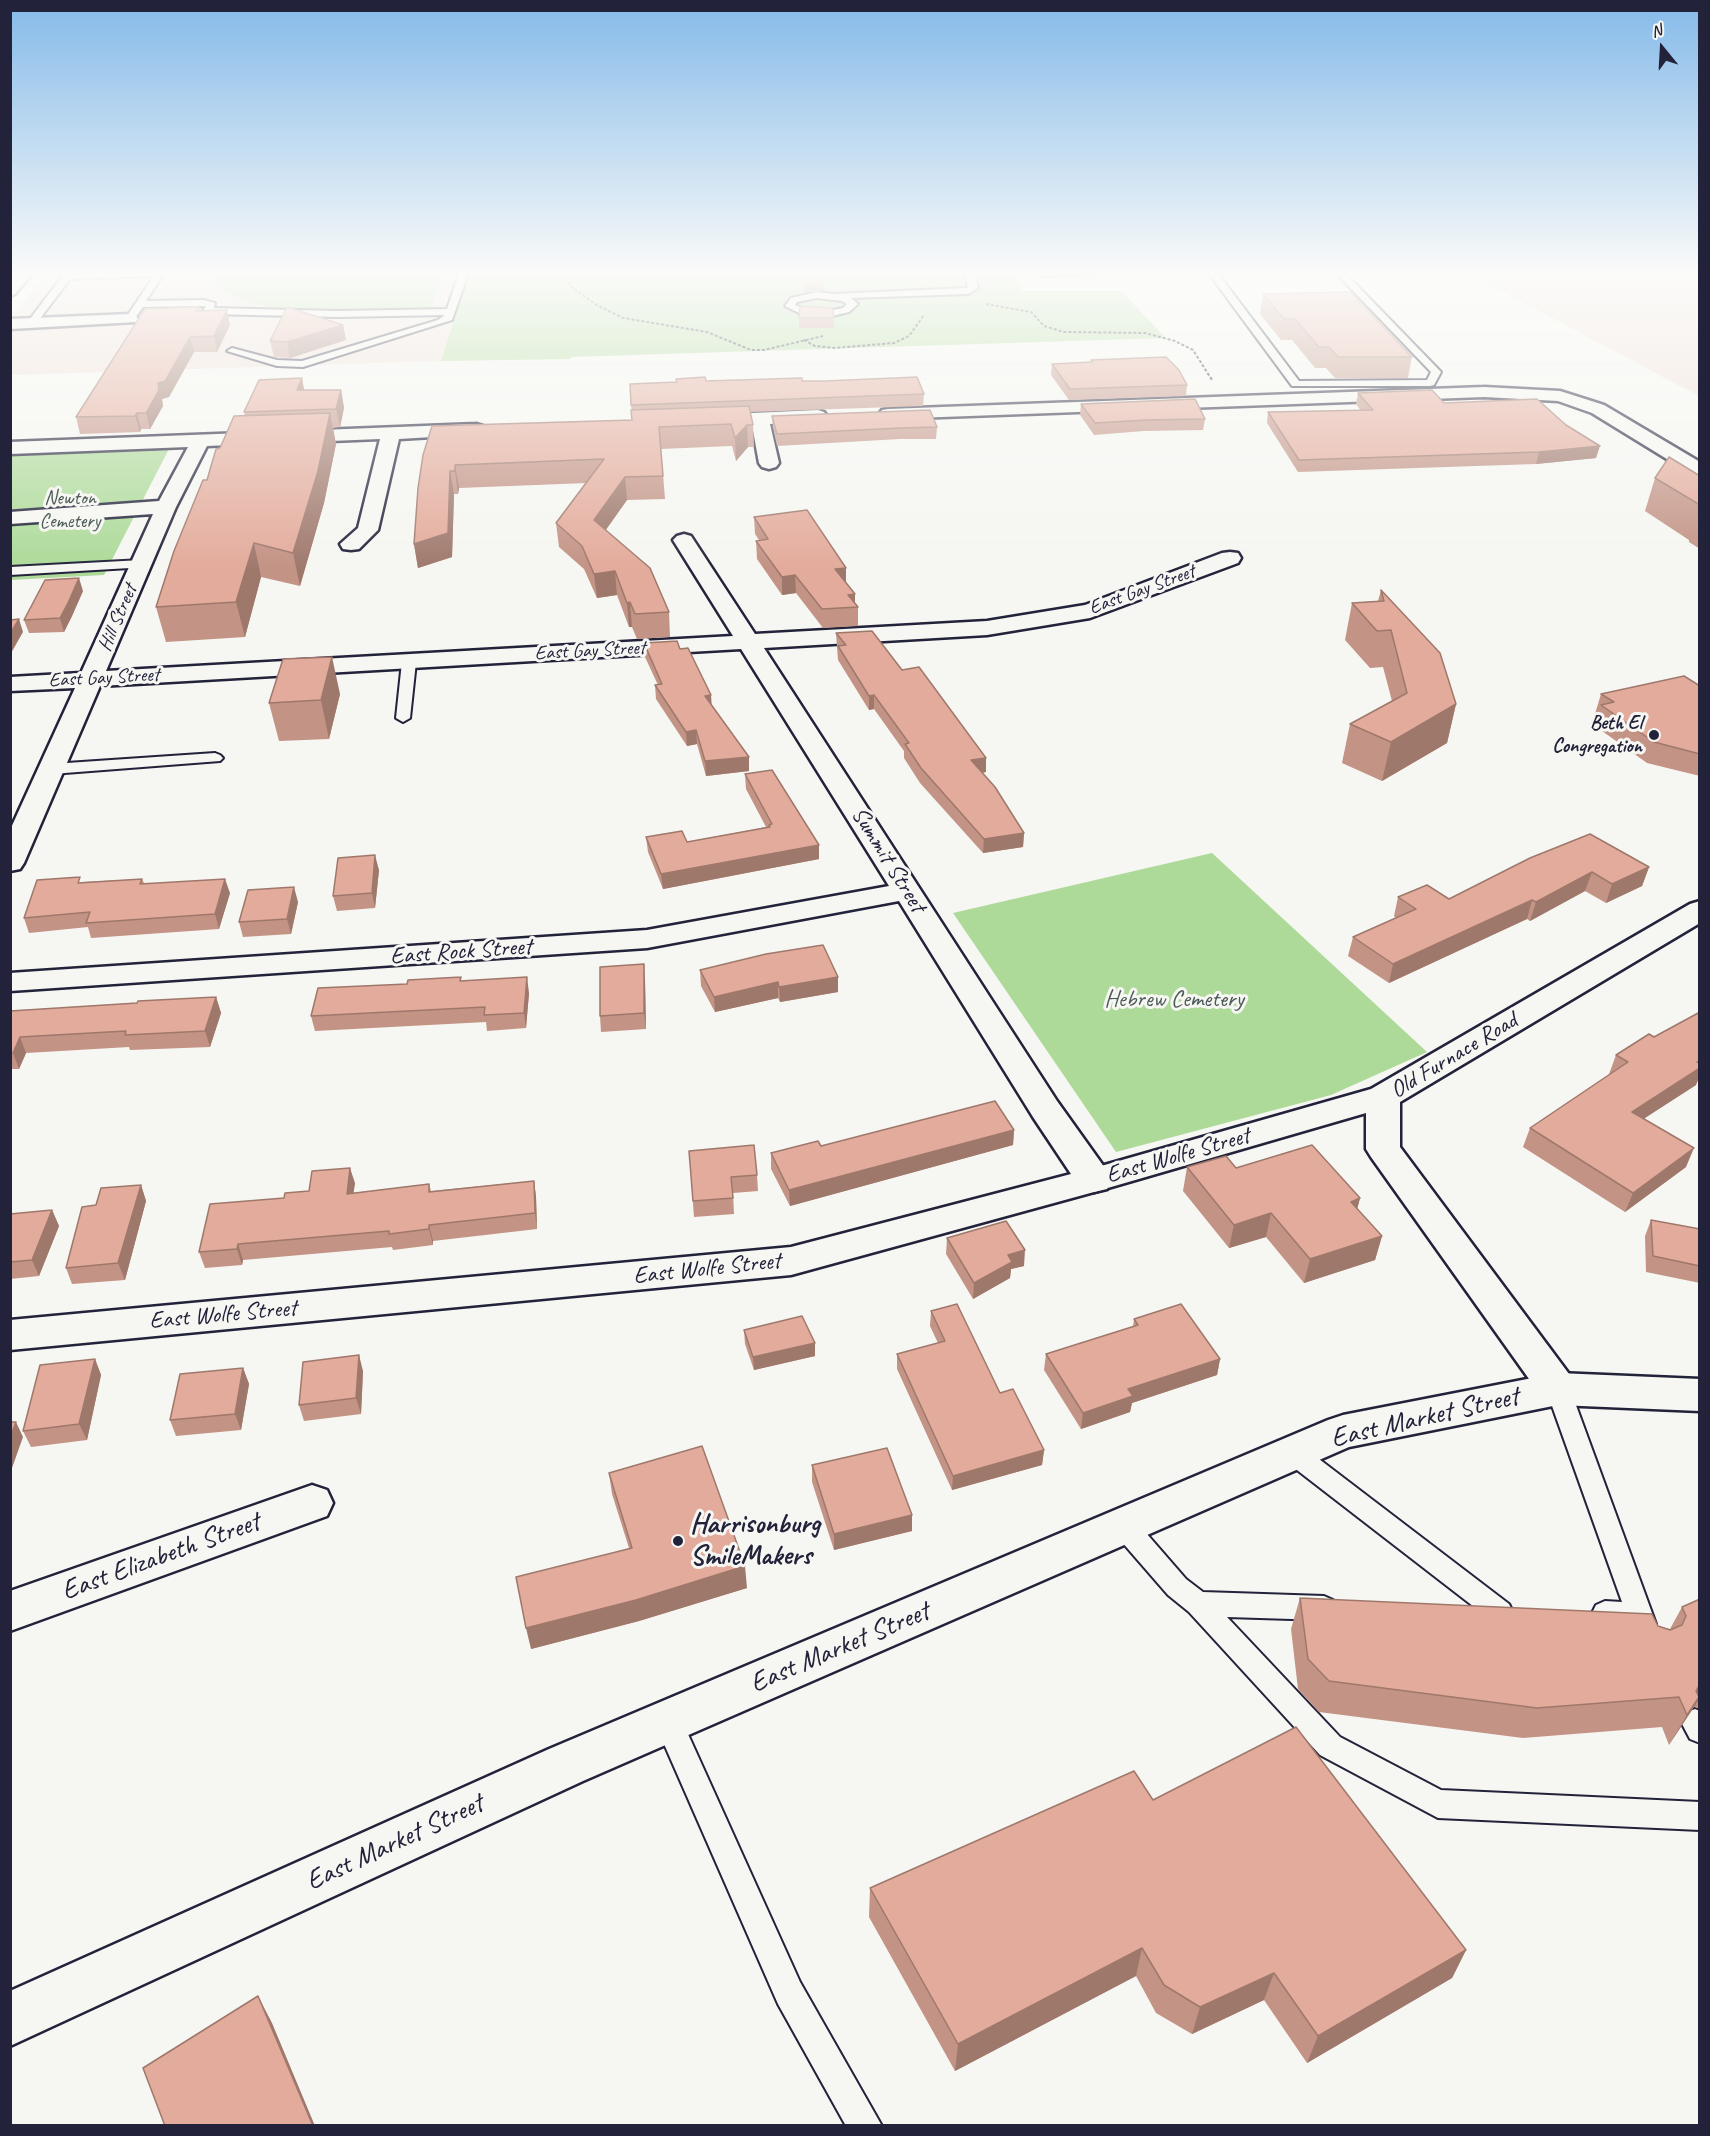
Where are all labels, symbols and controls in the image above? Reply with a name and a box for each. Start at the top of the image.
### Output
north arrow [1632,18,1692,78]
text: N [1649,20,1664,42]
park label: Newton Cemetery [40,487,100,534]
street label: East Gay Street [1086,560,1198,620]
street label: Hill Street [93,581,143,655]
street label: East Gay Street [534,636,646,666]
street label: East Gay Street [48,663,160,693]
place label: Beth El Congregation [1552,712,1642,759]
marker: Beth El Congregation [1647,728,1661,742]
street label: Summit Street [844,802,932,918]
street label: East Rock Street [389,933,533,971]
park label: Hebrew Cemetery [1104,986,1244,1014]
street label: Old Furnace Road [1385,1007,1523,1105]
street label: East Wolfe Street [1103,1122,1253,1190]
street label: East Wolfe Street [632,1247,782,1291]
street label: East Wolfe Street [148,1294,298,1336]
street label: East Market Street [1328,1380,1522,1456]
street label: East Elizabeth Street [57,1506,265,1608]
place label: Harrisonburg SmileMakers [690,1508,820,1574]
marker: Harrisonburg SmileMakers [671,1534,685,1548]
street label: East Market Street [745,1595,935,1701]
street label: East Market Street [301,1787,489,1899]

